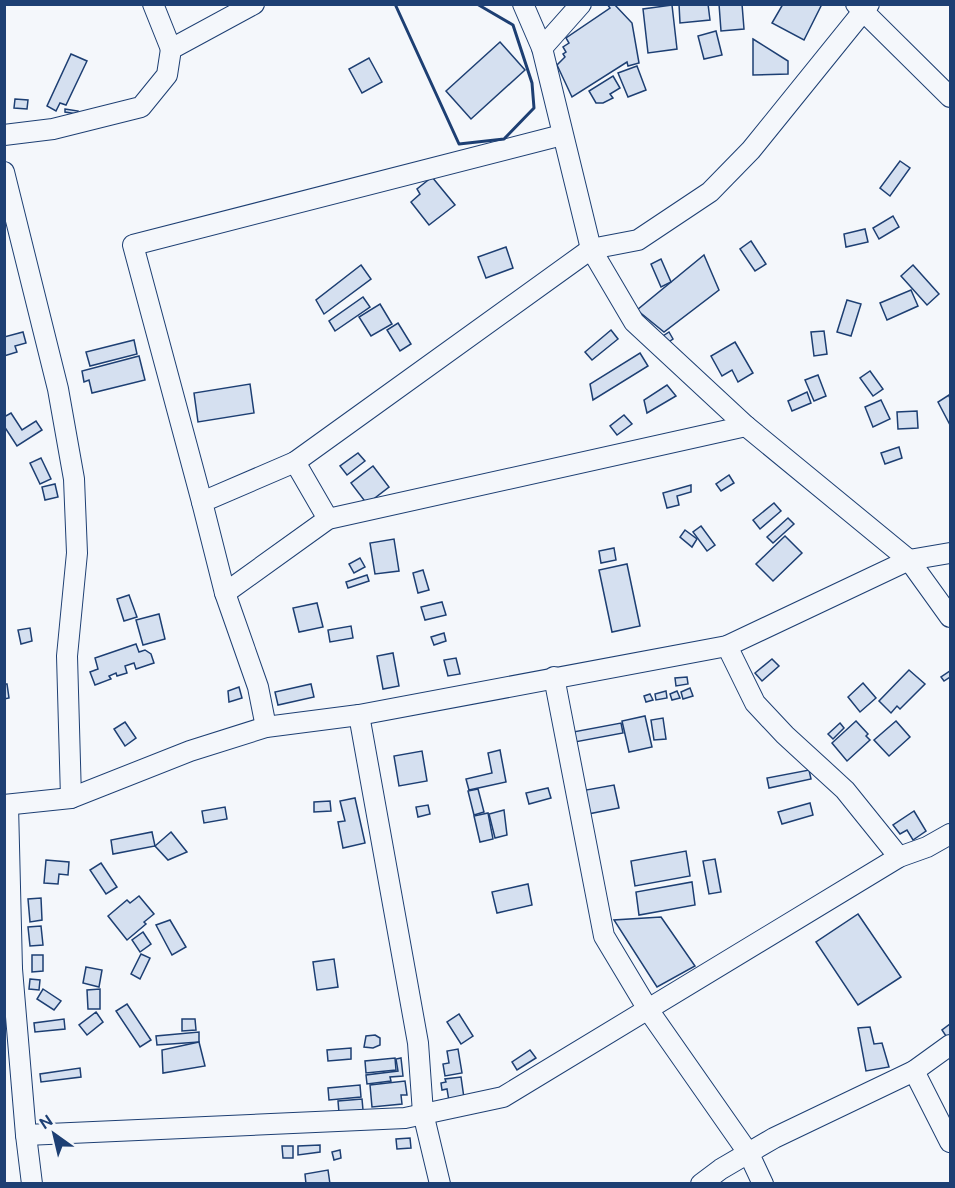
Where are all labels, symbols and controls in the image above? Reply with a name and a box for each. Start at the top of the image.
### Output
north arrow [24,1104,84,1164]
text: N [35,1110,57,1134]

